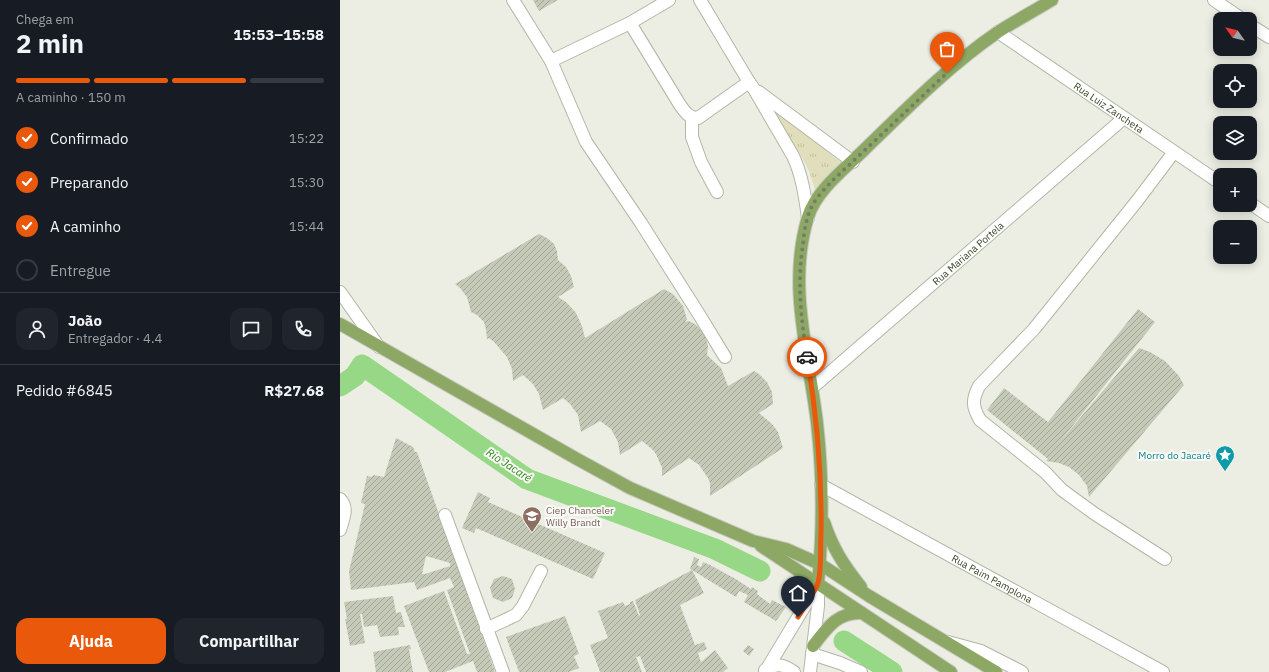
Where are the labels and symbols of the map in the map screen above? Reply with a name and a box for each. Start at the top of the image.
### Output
north arrow [1213,12,1257,56]
pin [930,32,964,73]
street label: Rua Luiz Zancheta [1071,79,1147,136]
street label: Rua Mariana Portela [929,218,1007,288]
courier [787,337,827,377]
place icon: Morro do Jacaré [1214,444,1236,472]
water label: Rio Jacaré [484,445,535,485]
place label: Morro do Jacaré [1138,449,1212,462]
place label: Ciep Chanceler Willy Brandt [546,504,614,529]
school or university icon: Ciep Chanceler Willy Brandt [521,505,543,533]
street label: Rua Paim Pamplona [950,551,1035,606]
pin [781,576,815,617]

